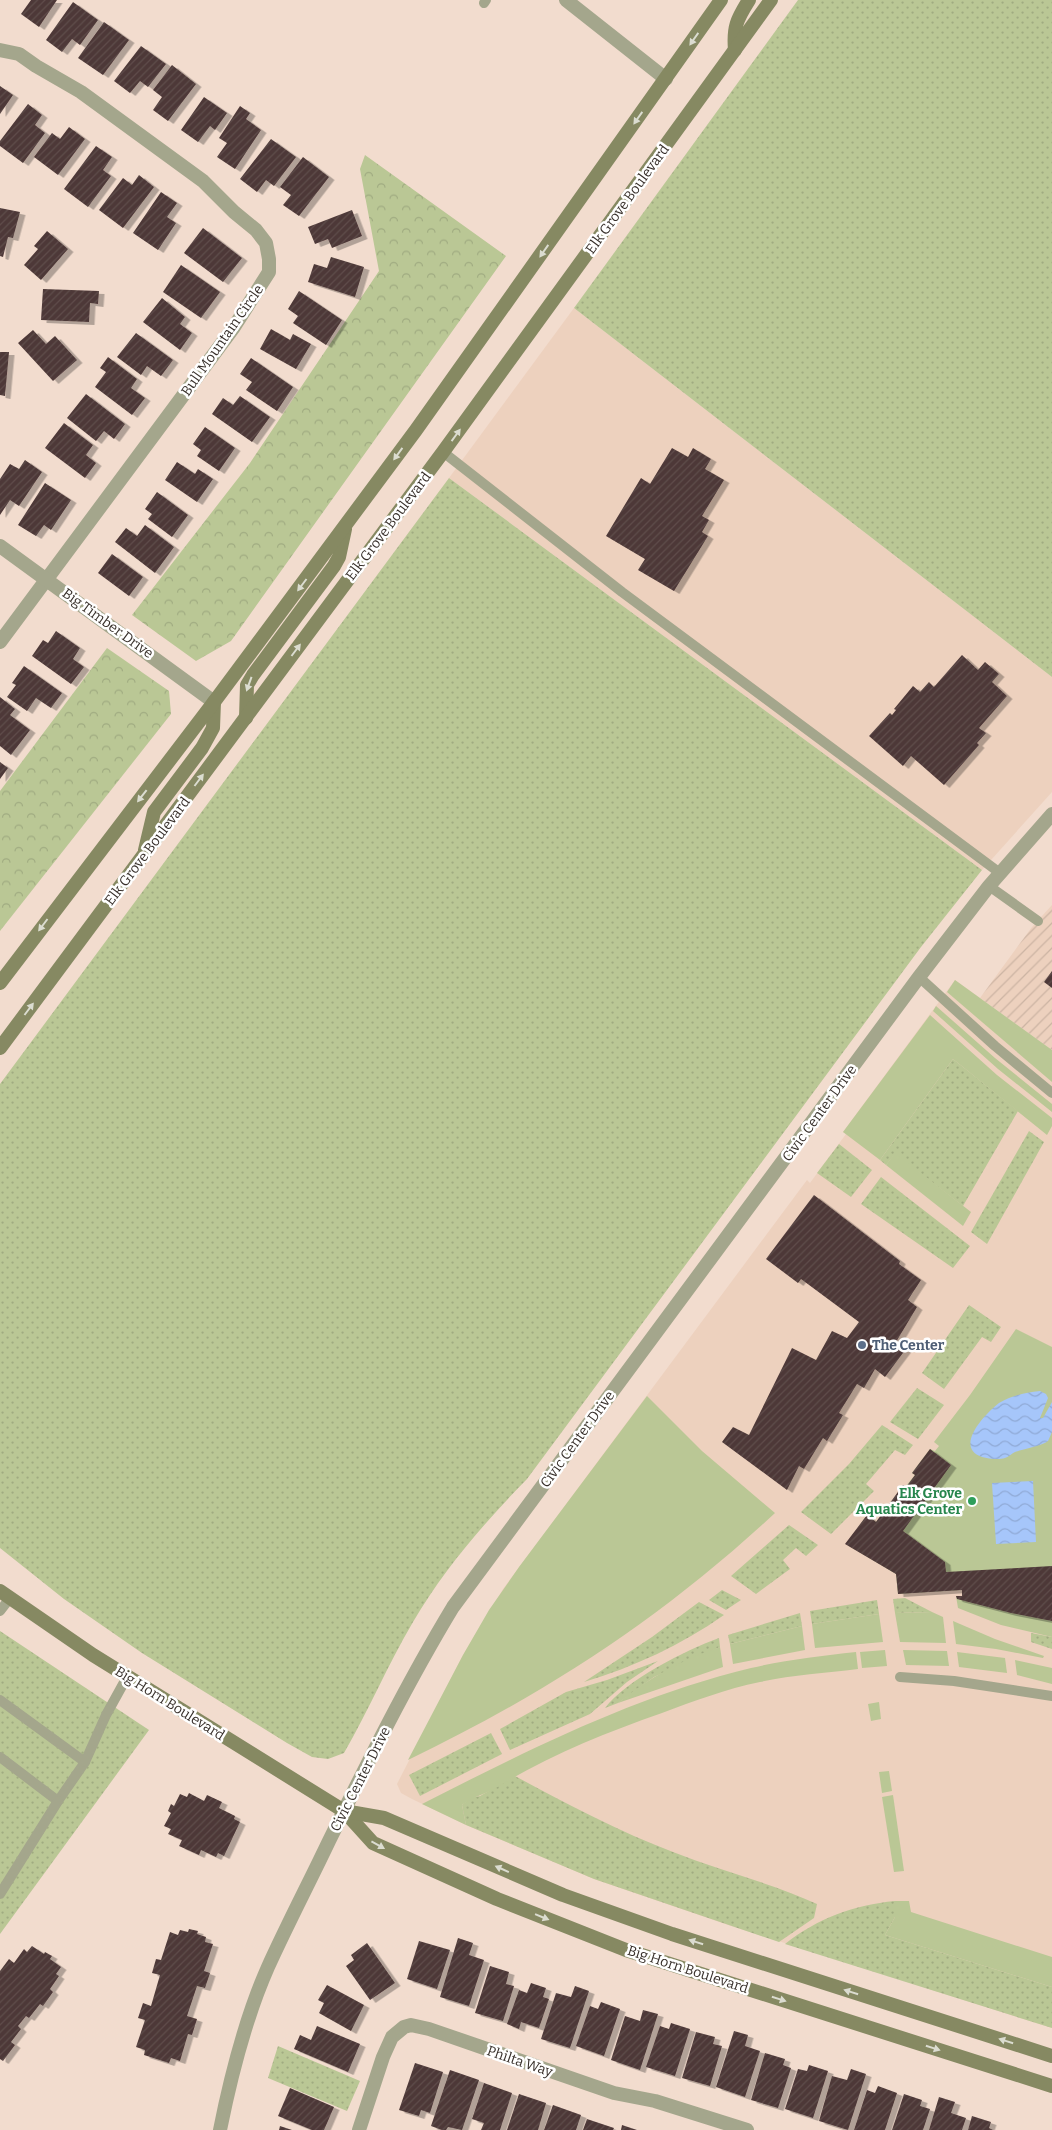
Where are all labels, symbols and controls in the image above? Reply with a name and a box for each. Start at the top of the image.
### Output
one-way arrow [689,32,699,46]
one-way arrow [633,111,643,125]
street label: Elk Grove Boulevard [582,141,673,257]
one-way arrow [538,244,549,257]
street label: Bull Mountain Circle [178,281,267,399]
one-way arrow [451,428,461,442]
one-way arrow [393,447,403,461]
street label: Elk Grove Boulevard [342,469,435,584]
one-way arrow [296,578,307,591]
street label: Big Timber Drive [59,585,156,662]
one-way arrow [291,644,302,657]
one-way arrow [245,677,253,692]
one-way arrow [194,774,205,787]
one-way arrow [137,789,147,803]
street label: Elk Grove Boulevard [101,794,194,909]
one-way arrow [38,918,48,932]
one-way arrow [24,1002,34,1016]
street label: Civic Center Drive [779,1062,860,1165]
place label: The Center [872,1337,945,1354]
marker: The Center [856,1339,868,1351]
street label: Civic Center Drive [537,1388,618,1491]
place label: Elk Grove Aquatics Center [856,1485,962,1518]
marker: Elk Grove Aquatics Center [966,1495,978,1507]
street label: Big Horn Boulevard [112,1663,228,1744]
street label: Civic Center Drive [327,1724,394,1834]
one-way arrow [371,1841,386,1849]
one-way arrow [495,1865,509,1873]
one-way arrow [535,1914,550,1921]
one-way arrow [688,1938,703,1946]
street label: Big Horn Boulevard [625,1942,750,1997]
one-way arrow [843,1988,858,1995]
one-way arrow [771,1995,786,2003]
one-way arrow [998,2037,1013,2044]
street label: Philta Way [485,2042,555,2081]
one-way arrow [926,2045,941,2053]

